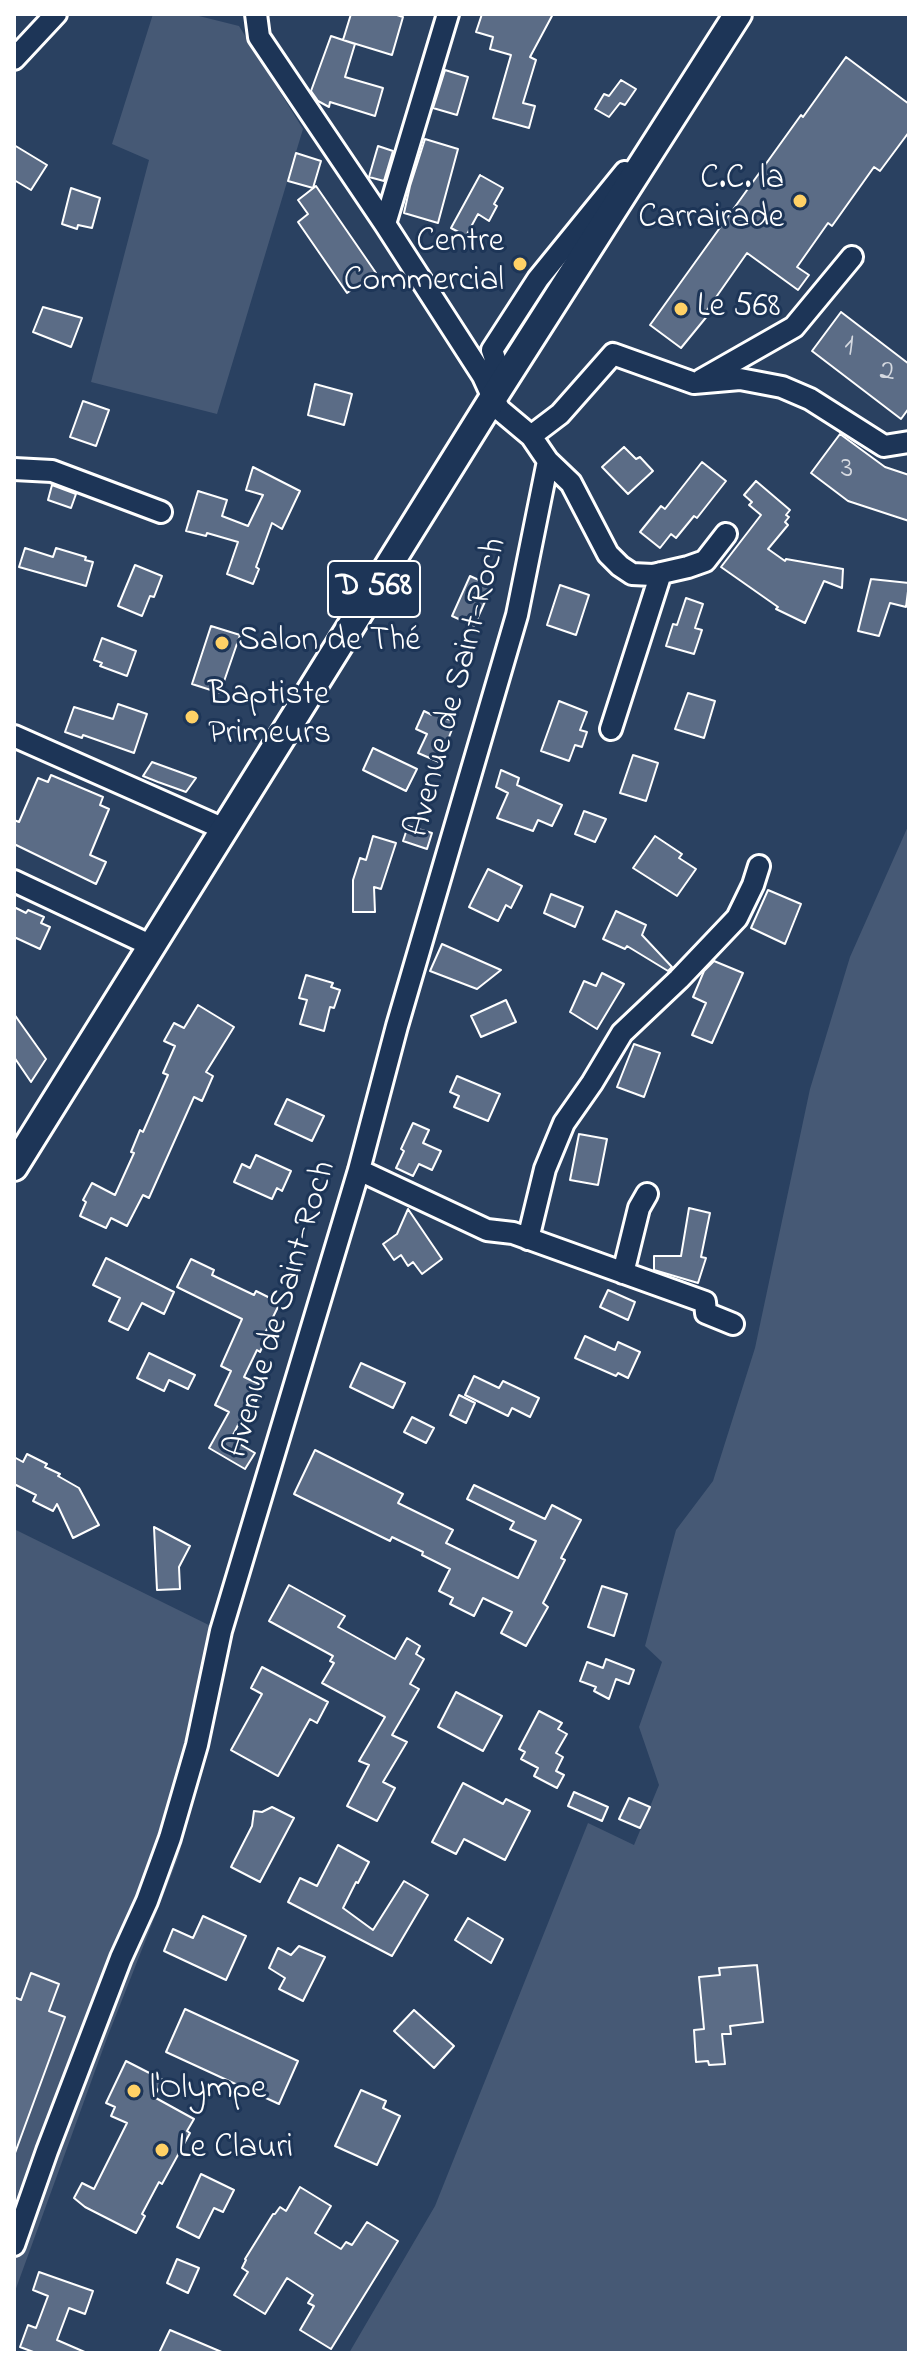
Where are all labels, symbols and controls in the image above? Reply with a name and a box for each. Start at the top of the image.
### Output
place label: C.C. la Carrairade [638,161,784,240]
marker: C.C. la Carrairade [791,192,809,210]
place label: Centre Commercial [344,224,504,304]
marker: Centre Commercial [511,255,529,273]
place label: Le 568 [697,289,780,329]
marker: Le 568 [672,300,690,318]
house number: 1 [844,331,854,367]
house number: 2 [880,356,894,392]
house number: 3 [841,453,853,489]
street label: Avenue de Saint-Roch [399,534,519,842]
road number: D 568 [328,561,420,617]
place label: Salon de Thé [238,623,421,663]
marker: Salon de Thé [213,634,231,652]
place label: Baptiste Primeurs [208,677,331,756]
marker: Baptiste Primeurs [183,708,201,726]
street label: Avenue de Saint-Roch [218,1157,348,1463]
place label: l'Olympe [150,2071,266,2111]
marker: l'Olympe [125,2082,143,2100]
place label: Le Clauri [178,2130,293,2170]
marker: Le Clauri [153,2141,171,2159]

